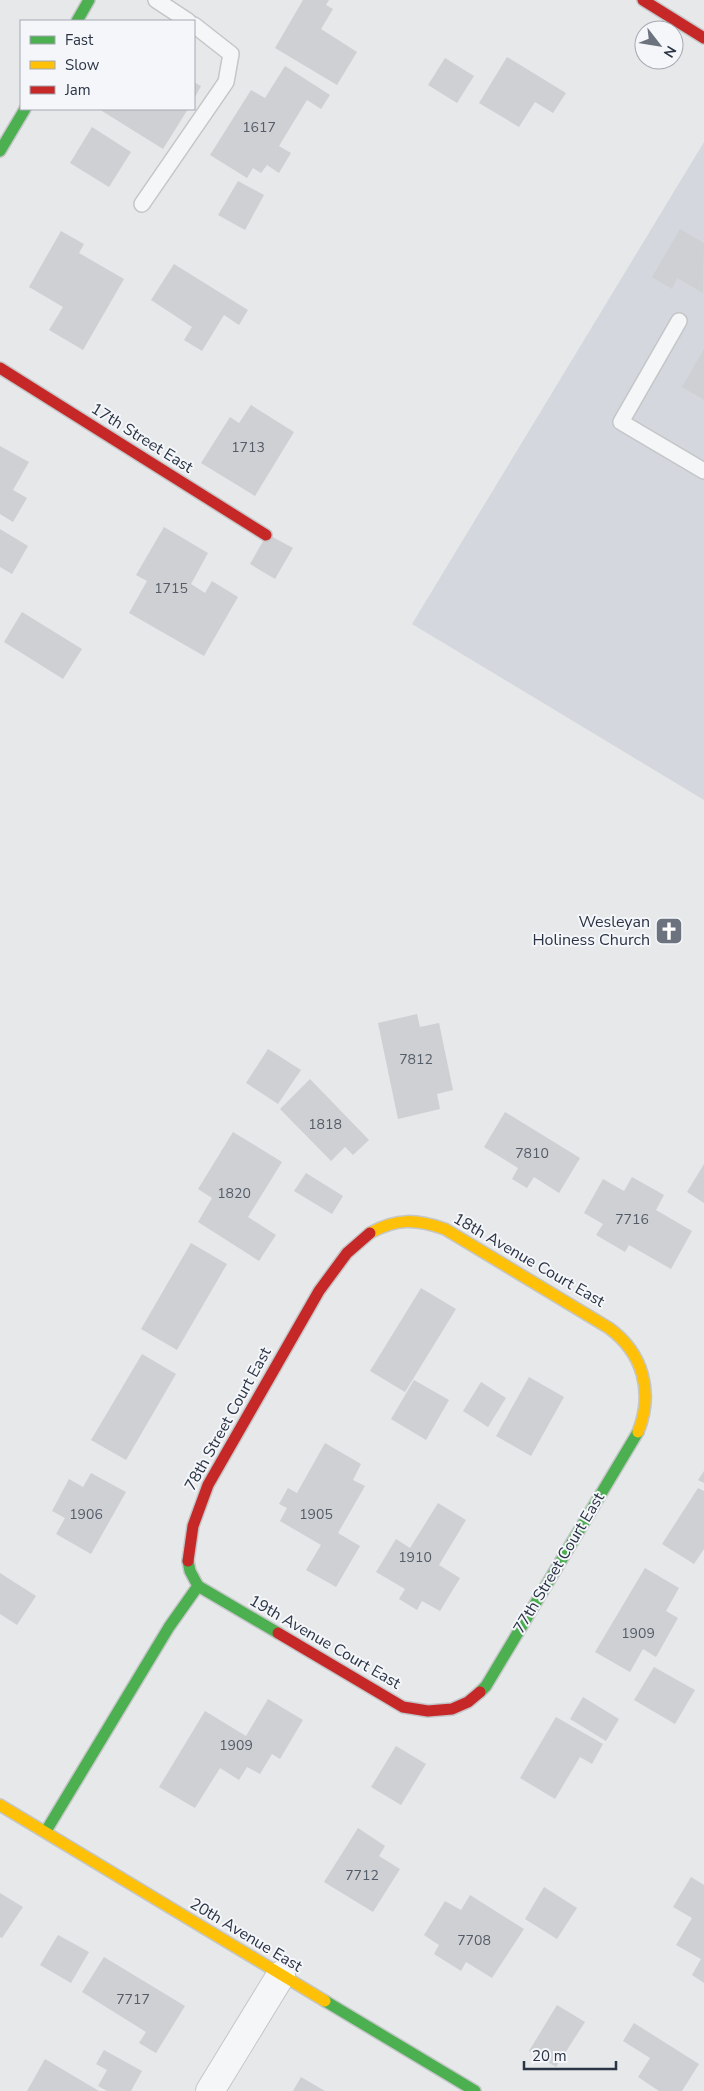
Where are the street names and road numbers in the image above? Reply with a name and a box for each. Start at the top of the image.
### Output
street label: 17th Street East [87,398,198,478]
street label: 18th Avenue Court East [449,1208,609,1313]
street label: 78th Street Court East [179,1343,277,1495]
street label: 77th Street Court East [508,1488,610,1638]
street label: 19th Avenue Court East [245,1590,405,1695]
street label: 20th Avenue East [186,1893,307,1977]

